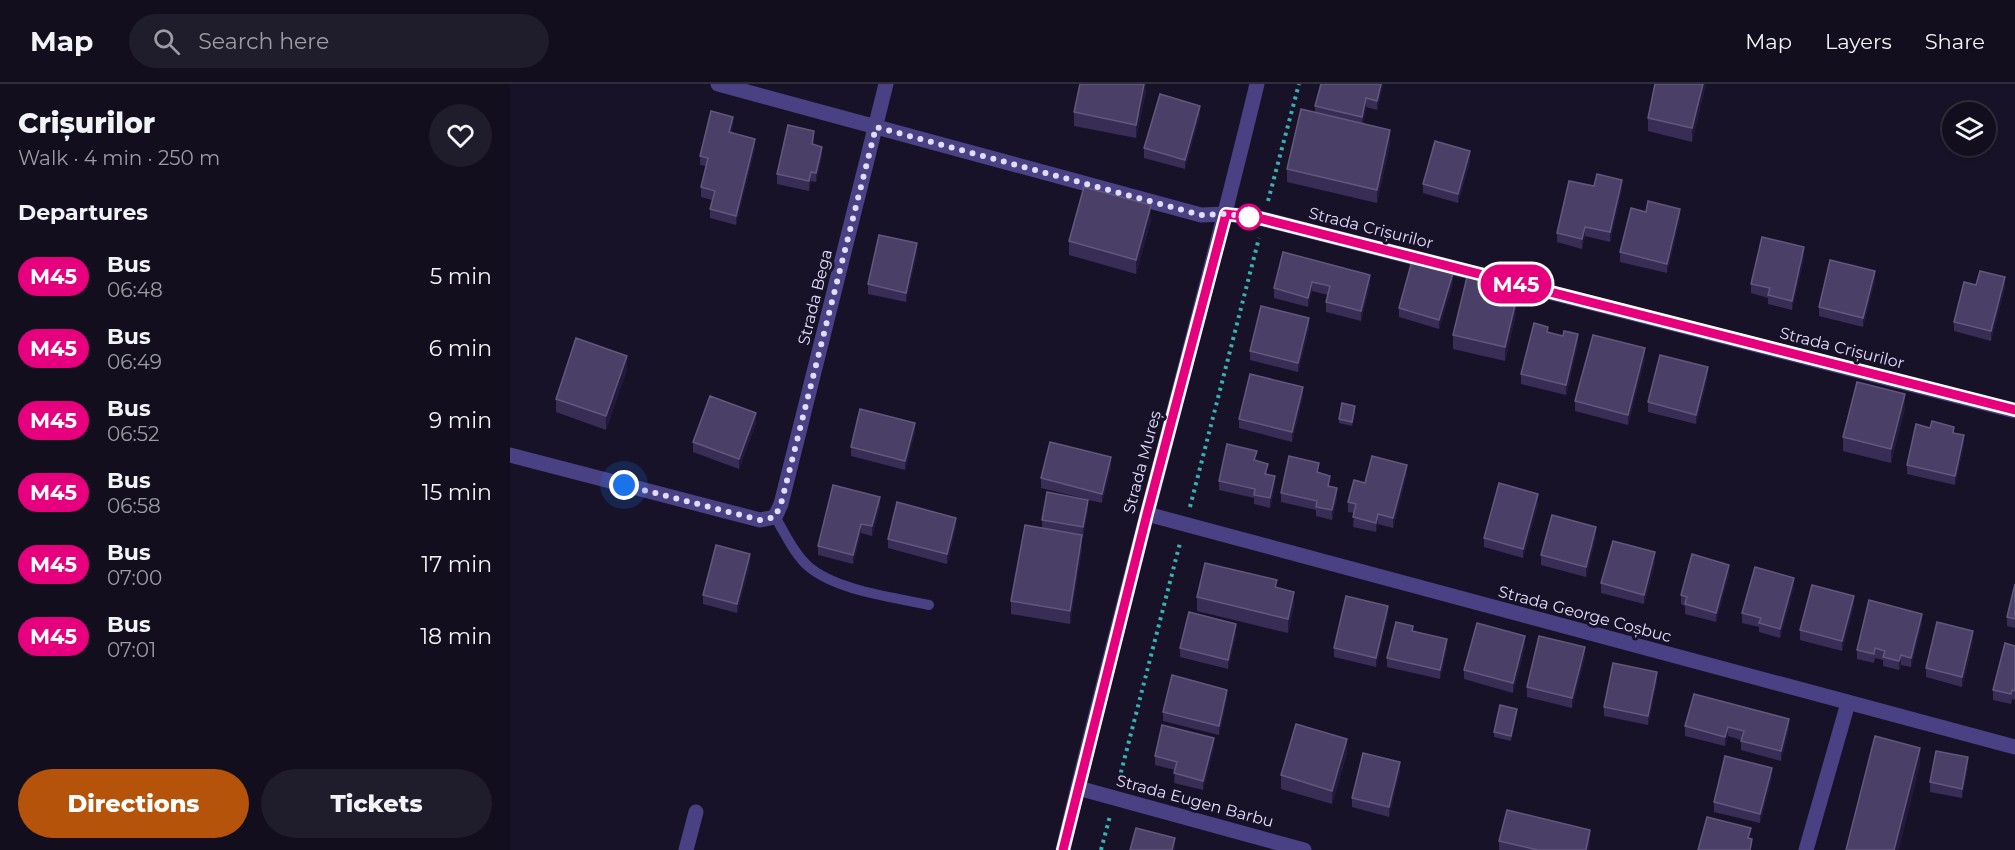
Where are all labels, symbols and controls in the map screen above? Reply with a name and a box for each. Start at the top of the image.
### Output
search box [129,14,549,68]
text: Map [30,24,93,58]
icon: search [150,25,183,58]
text: Search here [198,28,329,55]
text: Map [1745,29,1792,54]
text: Layers [1825,29,1892,54]
text: Share [1925,29,1985,54]
map controls [1942,102,1996,156]
button: layers [1942,102,1996,156]
button: heart [429,104,492,167]
text: Crișurilor [18,106,155,140]
text: Walk · 4 min · 250 m [18,146,220,170]
text: Departures [18,199,148,226]
street label: Strada Crișurilor [1306,203,1435,254]
unlabelled marker [1236,204,1262,230]
street label: Strada Bega [794,247,836,347]
text: Bus [107,251,151,278]
text: 5 min [430,263,492,290]
text: M45 [30,264,77,289]
line badge: M45 [1482,264,1550,304]
text: M45 [1492,272,1540,297]
text: 06:48 [107,278,163,302]
text: Bus [107,323,151,350]
street label: Strada Crișurilor [1777,323,1906,374]
text: 6 min [429,335,492,362]
text: M45 [30,336,77,361]
text: 06:49 [107,350,162,374]
text: Bus [107,395,151,422]
text: 9 min [429,407,492,434]
text: M45 [30,408,77,433]
street label: Strada Mureș [1119,408,1166,516]
text: 06:52 [107,422,159,446]
text: Bus [107,467,151,494]
your location [609,470,639,500]
text: 15 min [422,479,492,506]
text: M45 [30,480,77,505]
text: 06:58 [107,494,161,518]
text: Bus [107,539,151,566]
text: 17 min [421,551,492,578]
text: M45 [30,552,77,577]
text: 07:00 [107,566,162,590]
street label: Strada George Coșbuc [1496,582,1674,647]
text: Bus [107,611,151,638]
text: 18 min [420,623,492,650]
text: M45 [30,624,77,649]
text: 07:01 [107,638,156,662]
button: Directions [18,769,249,838]
button: Tickets [261,769,492,838]
street label: Strada Eugen Barbu [1114,771,1276,831]

